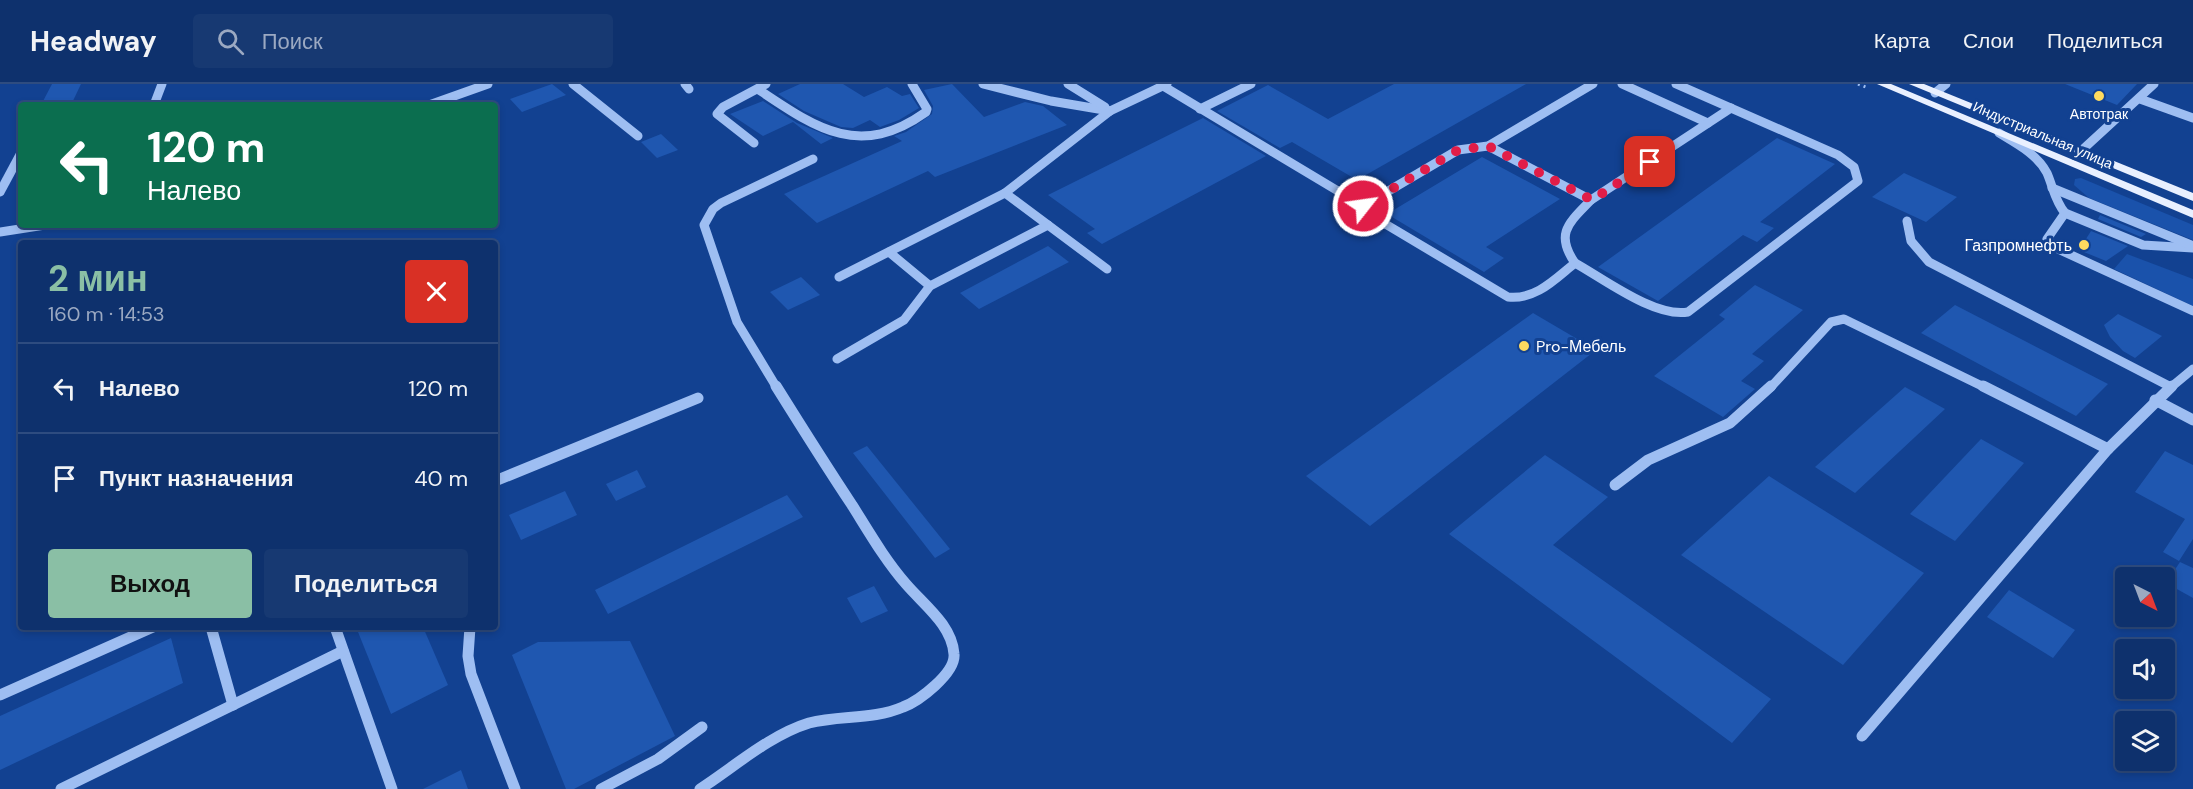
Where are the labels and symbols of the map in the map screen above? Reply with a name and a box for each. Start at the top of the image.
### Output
marker: Автотрак [2092,89,2106,103]
street label: Индустриальная улица [1970,97,2116,173]
place label: Автотрак [2070,105,2129,123]
pin [1624,136,1675,187]
position arrow [1331,174,1395,238]
place label: Газпромнефть [1965,235,2072,256]
marker: Газпромнефть [2077,238,2091,252]
place label: Pro-Мебель [1536,336,1626,357]
marker: Pro-Мебель [1517,339,1531,353]
north arrow [2115,567,2175,627]

